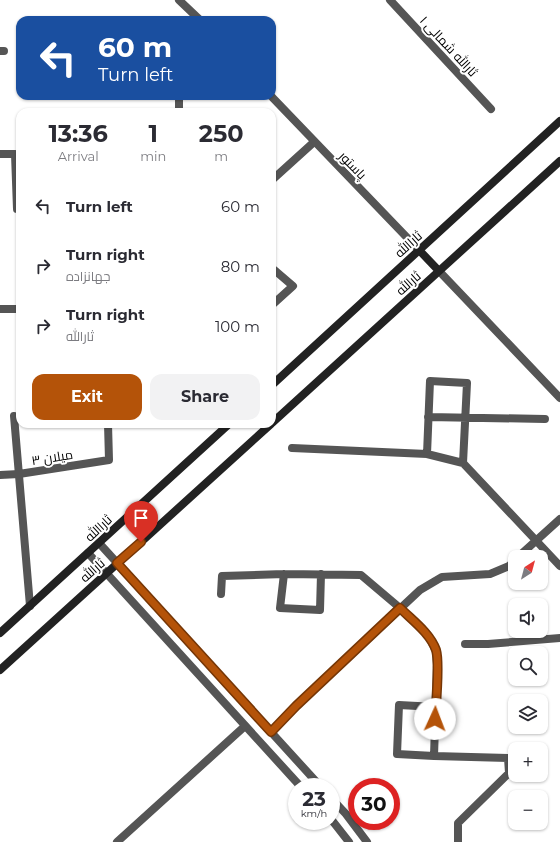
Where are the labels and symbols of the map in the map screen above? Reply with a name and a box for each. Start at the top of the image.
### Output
street label: ثارالله شمالی ۱ [417,12,482,80]
street label: پاستور [334,147,371,184]
street label: ثاراالله [391,227,425,260]
street label: ثارالله [392,267,424,298]
street label: میلان ۳ [30,446,74,468]
pin [124,501,158,542]
street label: ثاراالله [81,511,115,545]
north arrow [508,550,548,590]
street label: ثارالله [76,554,108,585]
position arrow [414,698,456,740]
speed limit sign: 30 [348,778,400,830]

